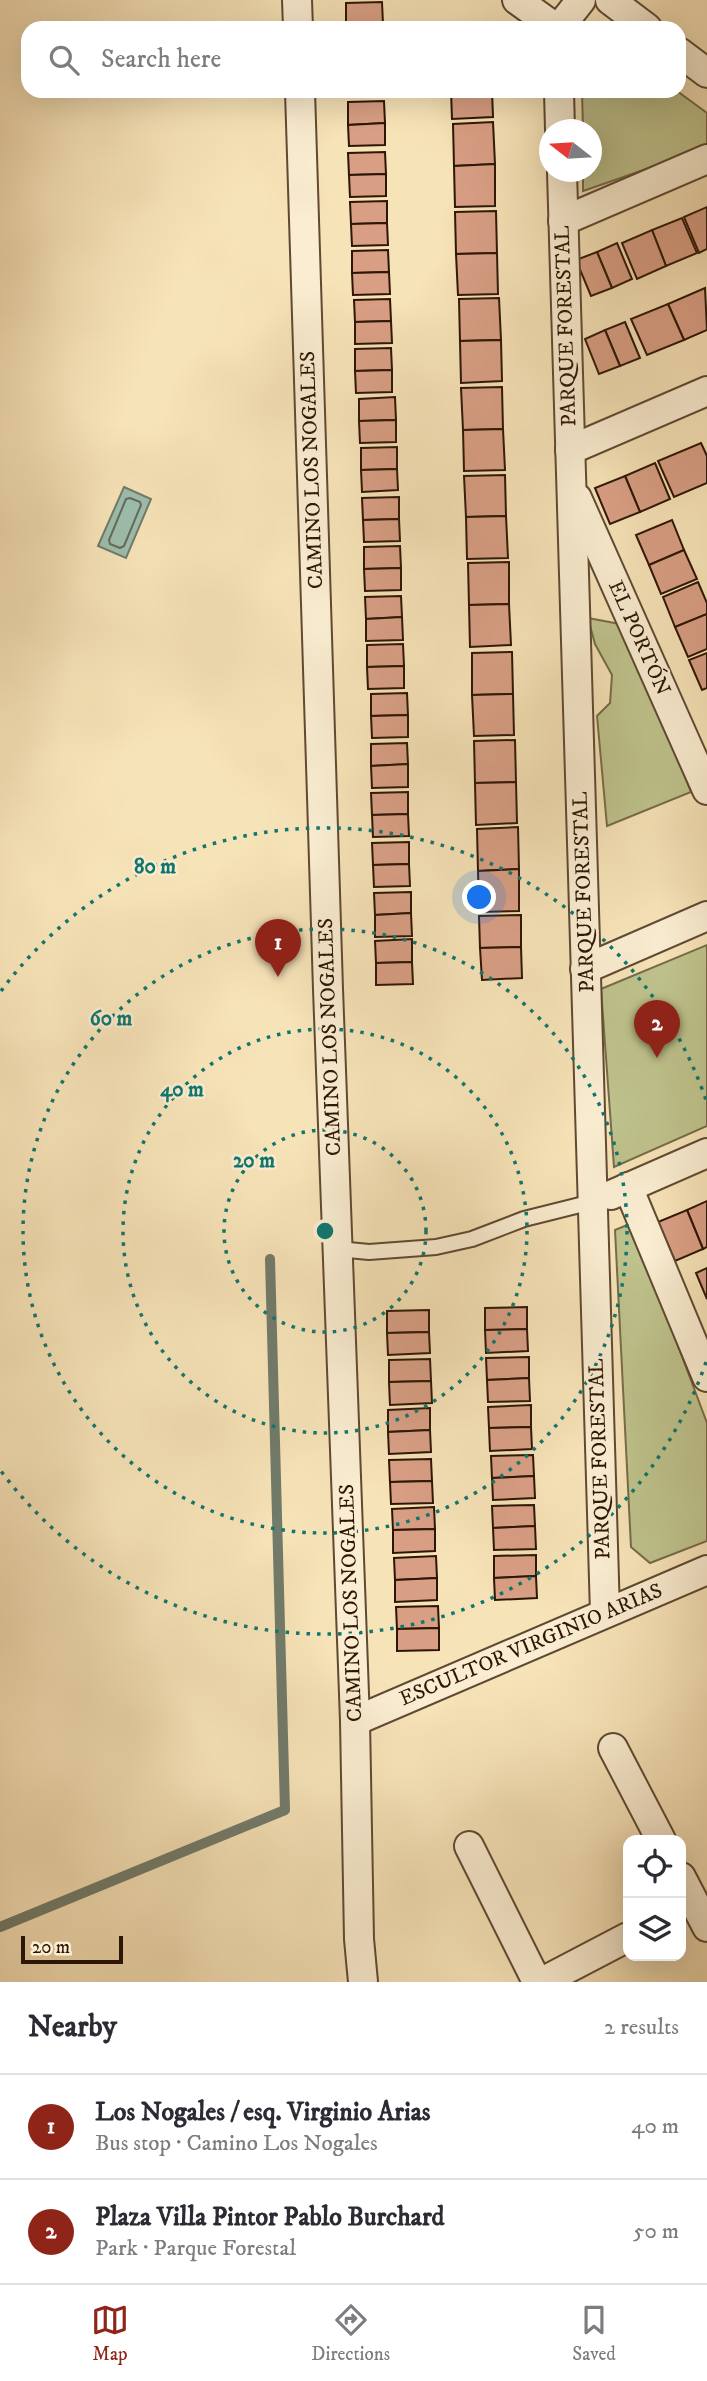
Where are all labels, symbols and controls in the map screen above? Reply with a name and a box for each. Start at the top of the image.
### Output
search box [21,21,686,98]
icon: search [45,41,83,79]
text: Search here [101,43,221,76]
north arrow [539,119,602,182]
street label: PARQUE FORESTAL [549,225,583,427]
street label: CAMINO LOS NOGALES [295,351,329,589]
street label: EL PORTÓN [602,576,678,700]
street label: PARQUE FORESTAL [567,791,601,993]
text: 80 m [134,854,176,880]
your location [462,880,496,914]
street label: CAMINO LOS NOGALES [313,918,347,1156]
pin: 1 [255,919,301,977]
pin: 2 [634,1000,680,1058]
text: 60 m [90,1006,132,1032]
text: 40 m [160,1077,204,1103]
text: 20 m [233,1148,275,1174]
centre of rings [313,1219,337,1243]
street label: PARQUE FORESTAL [583,1358,617,1560]
street label: CAMINO LOS NOGALES [334,1484,368,1722]
street label: ESCULTOR VIRGINIO ARIAS [396,1578,666,1712]
map controls [623,1835,686,1961]
button: locate [623,1835,686,1898]
button: layers [623,1898,686,1961]
scale bar [21,1933,122,1965]
text: 20 m [32,1936,70,1959]
text: Nearby [28,2009,117,2046]
text: 2 results [604,2013,679,2042]
text: Los Nogales / esq. Virginio Arias [95,2096,430,2129]
text: 1 [47,2112,55,2141]
text: 40 m [631,2112,679,2141]
text: Bus stop · Camino Los Nogales [95,2129,378,2158]
text: Plaza Villa Pintor Pablo Burchard [95,2201,444,2234]
text: 2 [45,2217,57,2246]
text: 50 m [633,2217,679,2246]
text: Park · Parque Forestal [95,2234,296,2263]
tab: Map [91,2301,129,2366]
tab: Directions [311,2301,390,2366]
tab: Saved [572,2301,616,2366]

